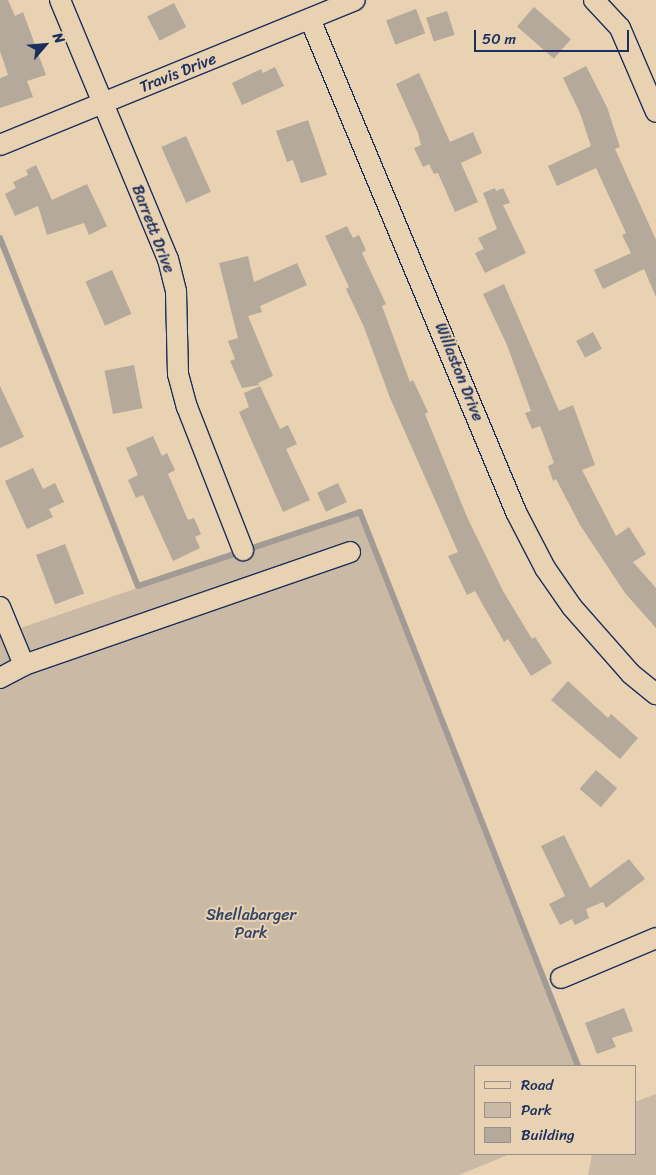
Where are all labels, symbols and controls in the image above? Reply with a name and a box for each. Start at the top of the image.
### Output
north arrow [20,20,70,70]
scale bar [476,20,631,52]
text: 50 m [482,26,516,52]
text: N [45,28,72,48]
street label: Travis Drive [137,49,219,97]
street label: Barrett Drive [127,182,179,276]
street label: Willaston Drive [431,320,487,424]
park label: Shellabarger Park [206,905,296,943]
legend [473,1065,636,1155]
text: Road [521,1072,553,1098]
text: Park [521,1097,552,1123]
text: Building [521,1122,575,1148]

